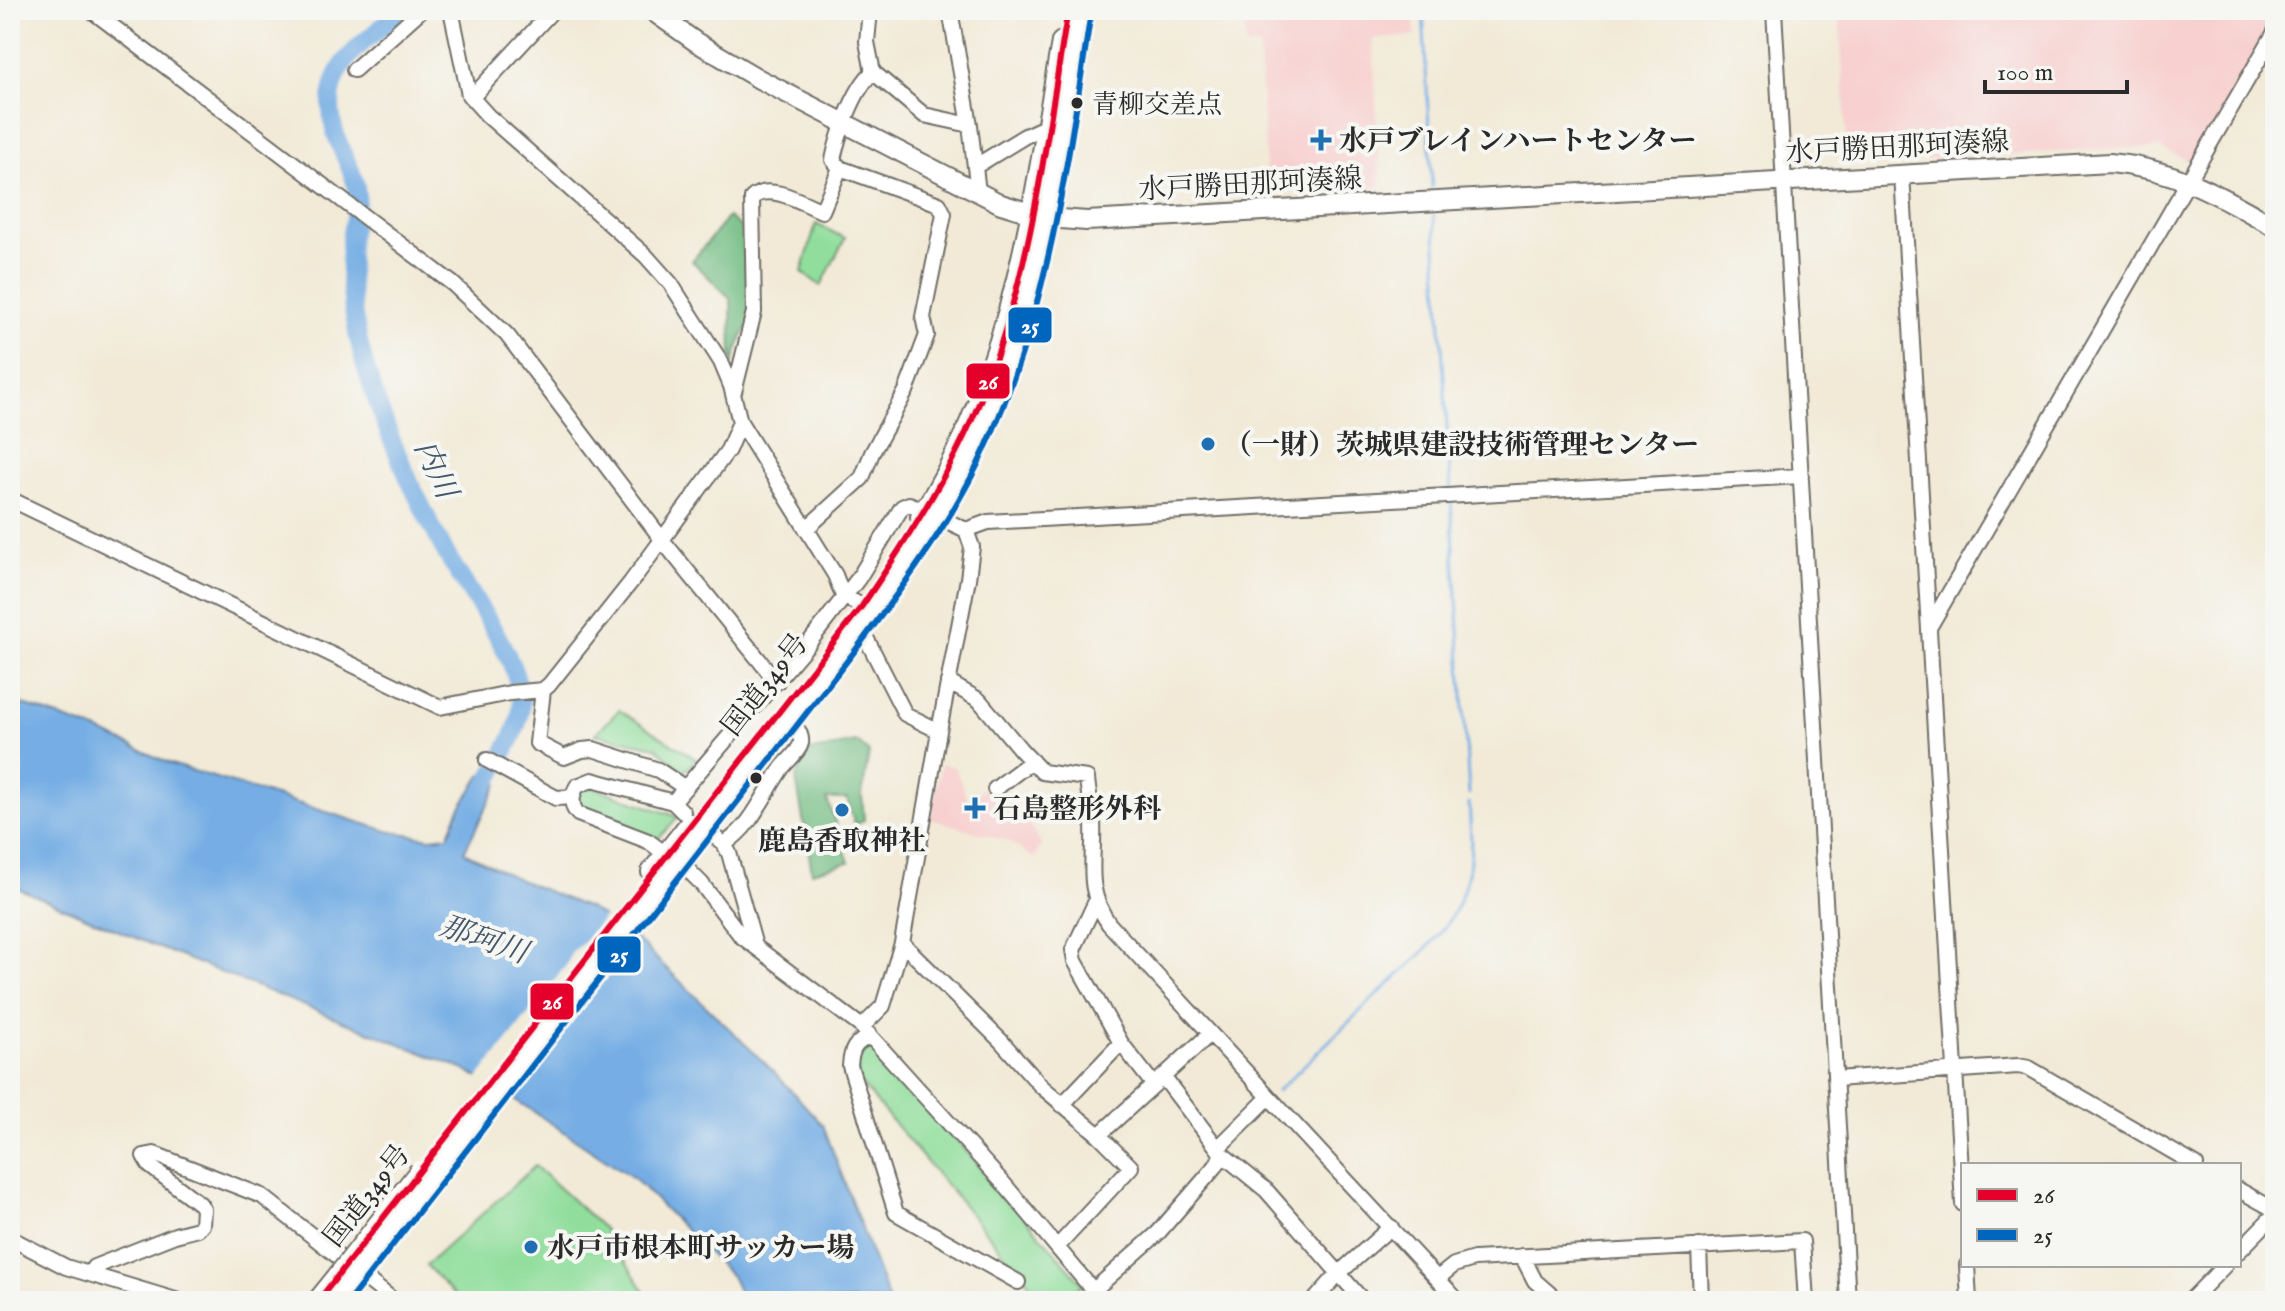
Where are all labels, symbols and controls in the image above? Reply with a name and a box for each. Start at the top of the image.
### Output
scale bar [1985,44,2127,94]
text: 100 m [1997,58,2053,89]
place label: 青柳交差点 [1092,89,1222,122]
marker: 青柳交差点 [1069,95,1085,111]
place label: 水戸ブレインハートセンター [1339,125,1697,160]
street label: 水戸勝田那珂湊線 [1784,125,2010,172]
marker: 水戸ブレインハートセンター [1310,129,1332,151]
street label: 水戸勝田那珂湊線 [1137,162,1363,209]
line badge: 25 [1007,306,1053,344]
text: 25 [1021,313,1039,341]
line badge: 26 [965,362,1011,400]
text: 26 [978,369,1000,397]
place label: （一財）茨城県建設技術管理センター [1224,429,1699,464]
water label: 内川 [404,435,465,508]
marker: （一財）茨城県建設技術管理センター [1199,435,1217,453]
street label: 国道349号 [715,627,817,744]
unlabelled marker [748,770,764,786]
place label: 石島整形外科 [993,793,1162,828]
marker: 石島整形外科 [964,797,986,819]
marker: 鹿島香取神社 [833,801,851,819]
place label: 鹿島香取神社 [758,825,926,860]
water label: 那珂川 [435,908,535,974]
line badge: 25 [596,935,642,974]
text: 25 [610,942,628,970]
line badge: 26 [529,982,575,1021]
text: 26 [542,989,564,1017]
street label: 国道349号 [317,1138,419,1255]
legend [1961,1163,2241,1267]
text: 26 [2033,1181,2055,1212]
text: 25 [2033,1221,2053,1252]
place label: 水戸市根本町サッカー場 [547,1232,854,1267]
marker: 水戸市根本町サッカー場 [522,1238,540,1256]

